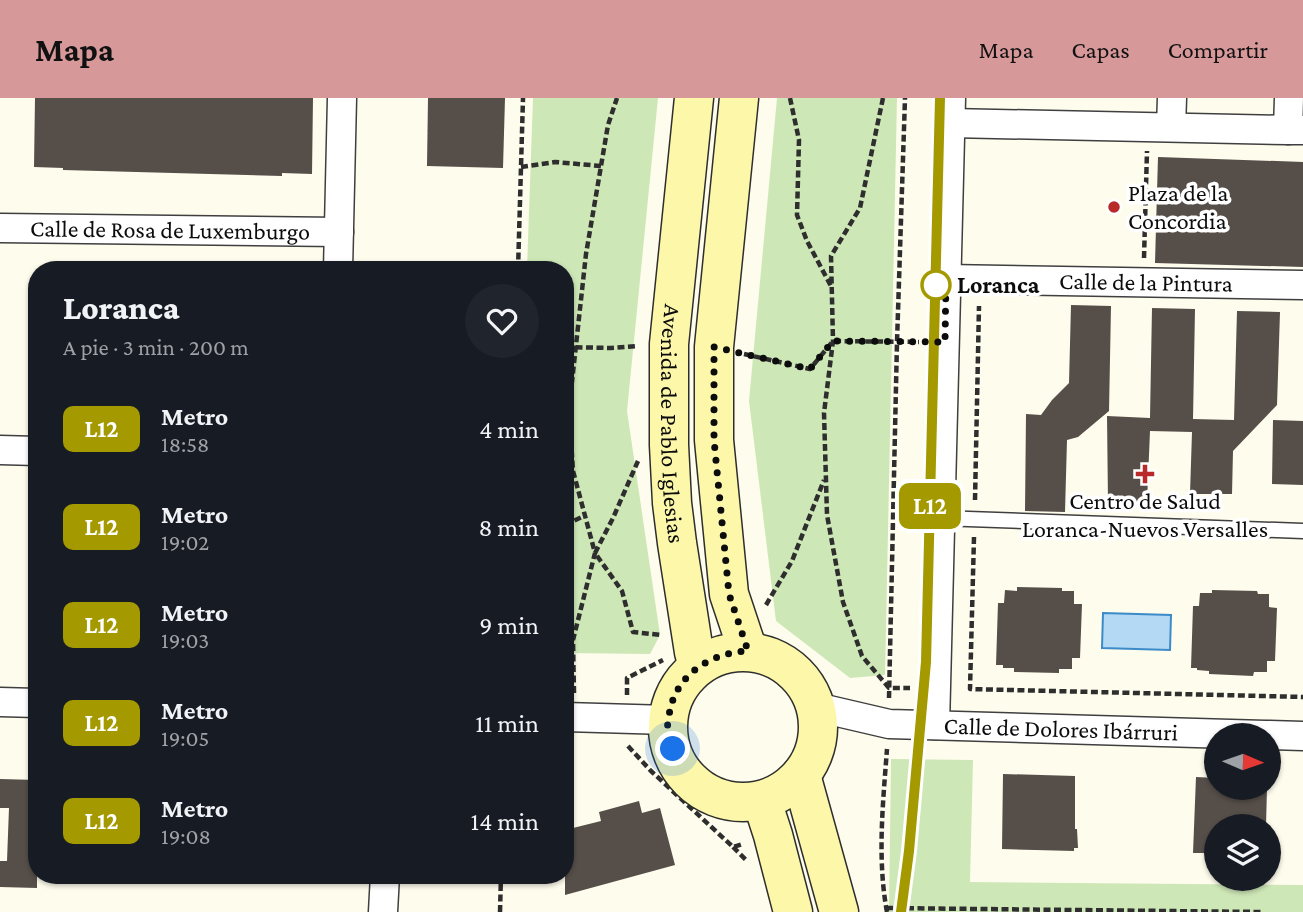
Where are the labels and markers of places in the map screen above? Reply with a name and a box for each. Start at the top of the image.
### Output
place label: Plaza de la Concordia [1128,179,1228,234]
marker: Plaza de la Concordia [1106,199,1122,215]
marker: Loranca [921,270,951,300]
place label: Loranca [957,271,1040,298]
marker: Centro de Salud Loranca-Nuevos Versalles [1135,464,1155,484]
place label: Centro de Salud Loranca-Nuevos Versalles [1022,487,1268,542]

